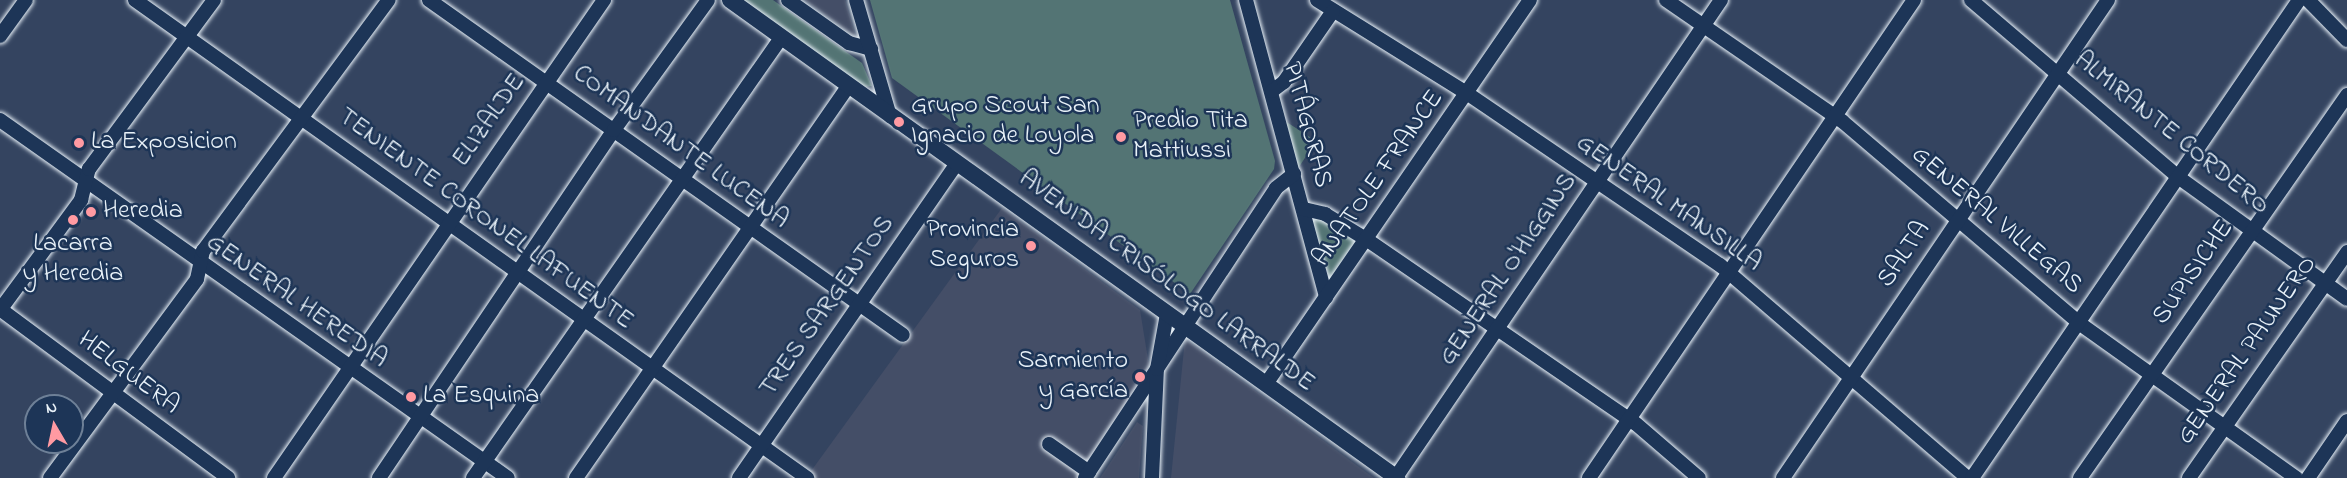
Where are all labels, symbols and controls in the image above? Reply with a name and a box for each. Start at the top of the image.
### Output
street label: ALMIRANTE CORDERO [2067,46,2275,222]
street label: COMANDANTE LUCENA [566,59,794,237]
street label: PITÁGORAS [1274,59,1338,191]
street label: ELIZALDE [447,68,533,174]
street label: ANATOLE FRANCE [1306,85,1452,273]
place label: Grupo Scout San Ignacio de Loyola [911,91,1100,152]
street label: TENIENTE CORONEL LAFUENTE [331,102,639,338]
place label: Predio Tita Mattiussi [1133,106,1248,168]
marker: Grupo Scout San Ignacio de Loyola [892,115,906,129]
place label: La Exposicion [91,127,237,159]
street label: GENERAL MANSILLA [1569,128,1767,280]
marker: Predio Tita Mattiussi [1114,130,1128,144]
marker: La Exposicion [72,136,86,150]
street label: GENERAL VILLEGAS [1904,140,2088,302]
street label: AVENIDA CRISÓLOGO LARRALDE [1012,164,1320,400]
street label: GENERAL O'HIGGINS [1433,168,1585,372]
place label: Heredia [103,196,183,228]
marker: Heredia [84,205,98,219]
street label: TRES SARGENTOS [754,210,902,404]
marker: Lacarra y Heredia [66,213,80,227]
place label: Provincia Seguros [926,215,1019,276]
street label: SUPISICHE [2147,215,2241,331]
street label: SALTA [1872,216,1938,294]
street label: GENERAL HEREDIA [199,228,393,376]
place label: Lacarra y Heredia [23,229,123,290]
marker: Provincia Seguros [1024,239,1038,253]
street label: GENERAL PAUNERO [2171,251,2325,451]
street label: HELGUERA [71,326,185,422]
place label: Sarmiento y García [1018,346,1128,408]
marker: Sarmiento y García [1133,370,1147,384]
place label: La Esquina [423,381,539,413]
marker: La Esquina [404,390,418,404]
north arrow [24,394,84,454]
text: N [44,395,59,421]

